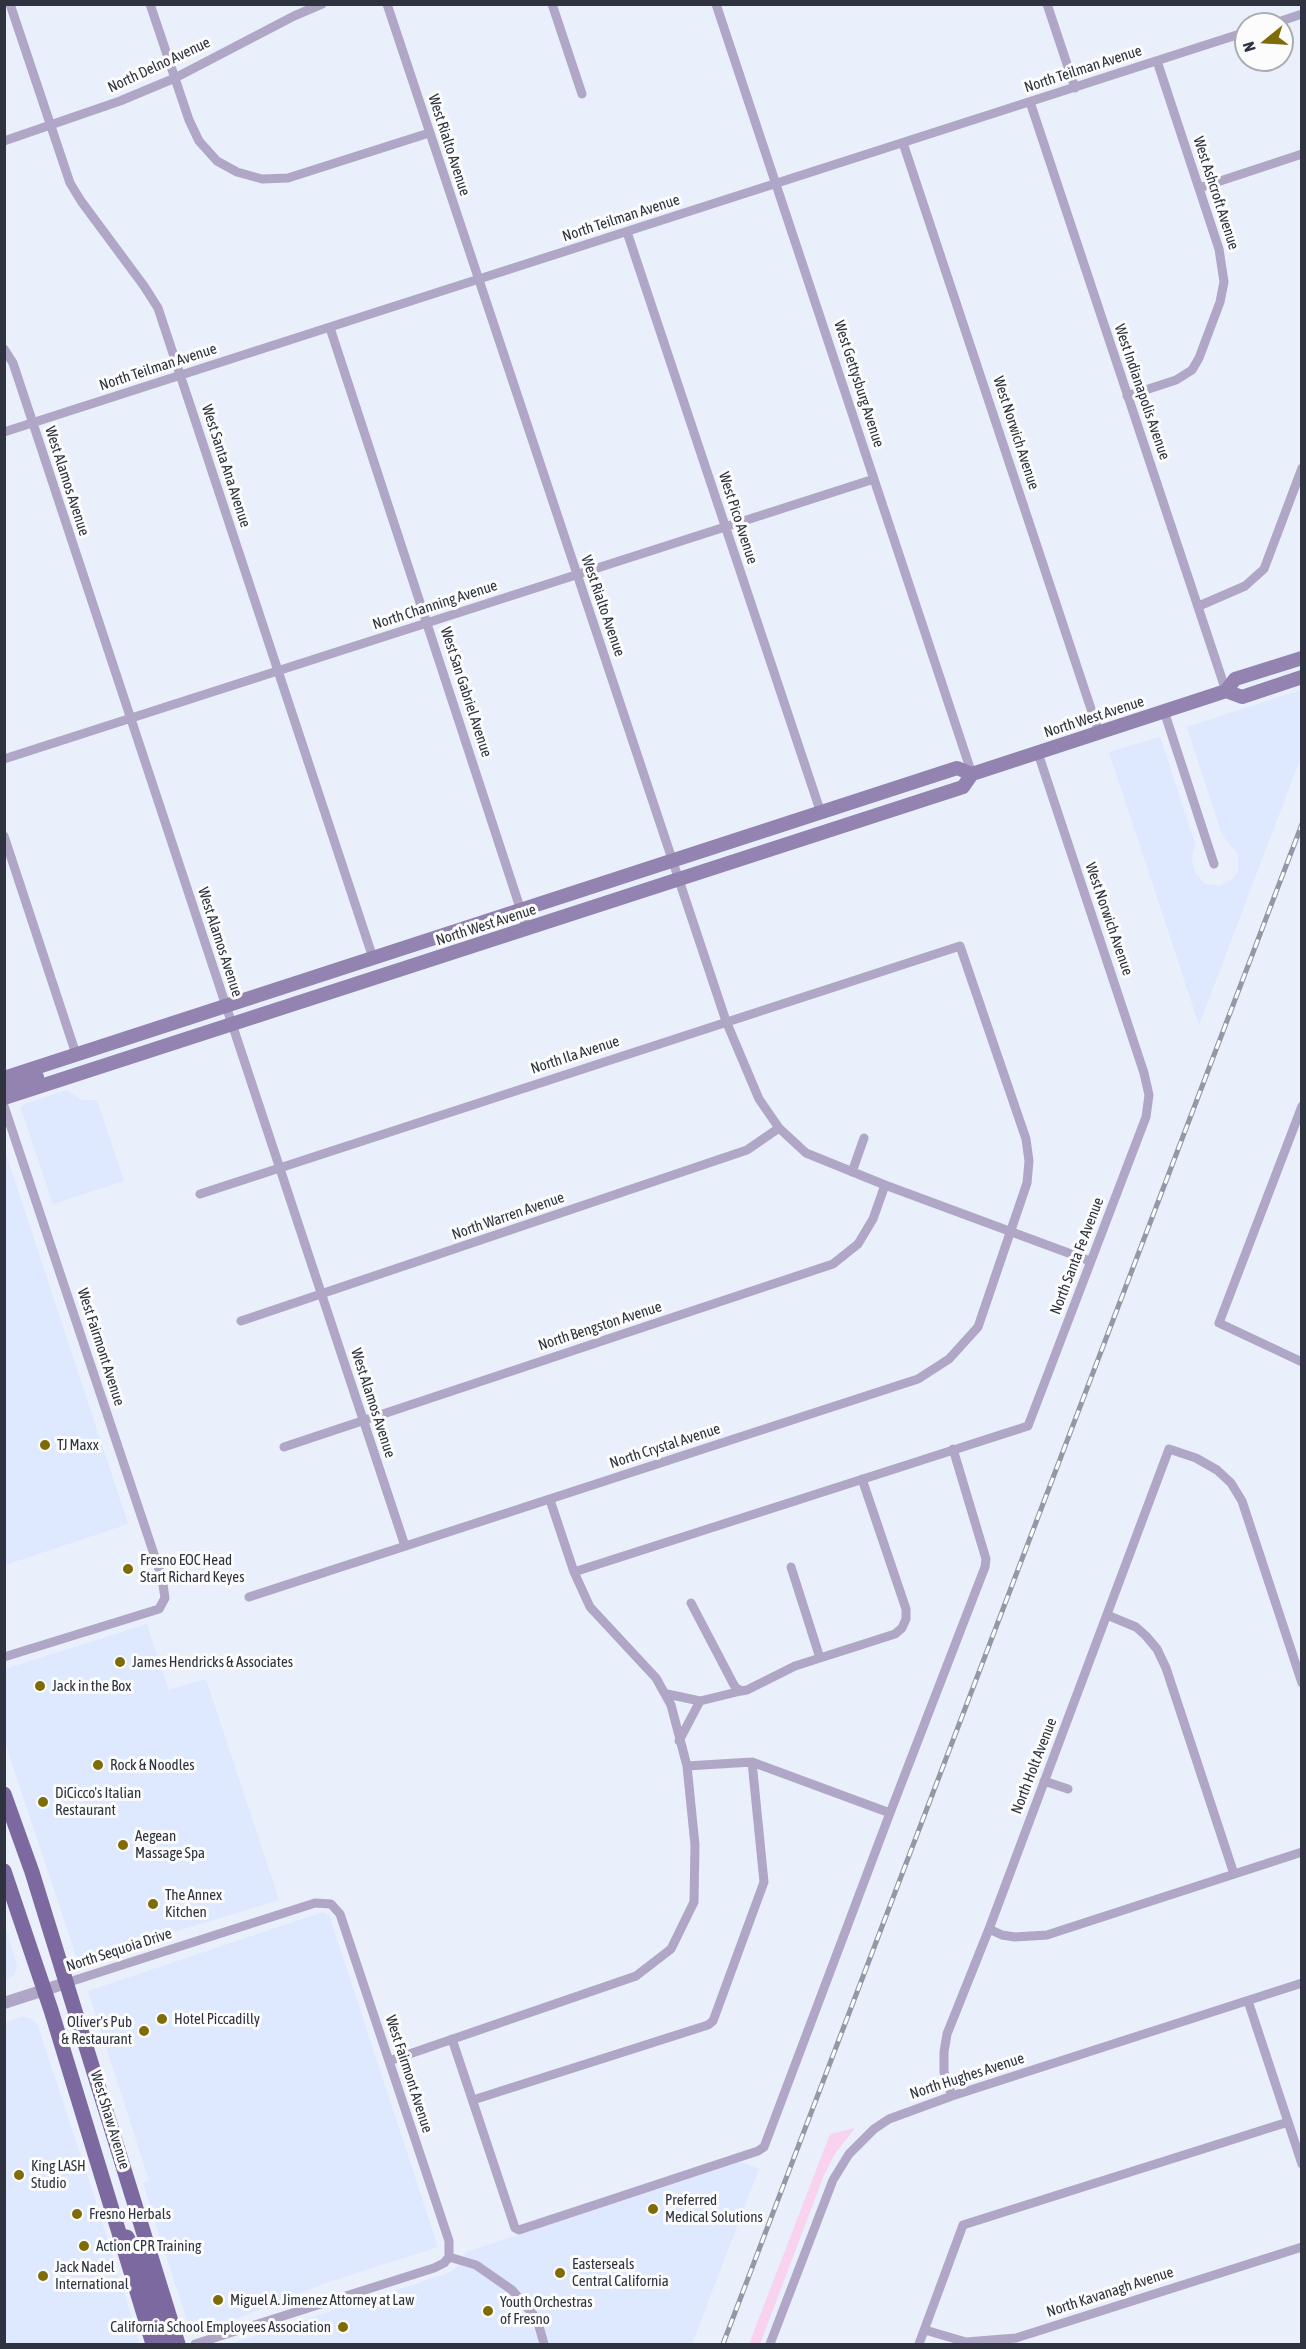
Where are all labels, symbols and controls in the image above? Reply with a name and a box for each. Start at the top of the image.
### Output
north arrow [1234,12,1294,72]
street label: North Delno Avenue [105,33,213,97]
text: N [1239,40,1259,54]
street label: North Teilman Avenue [1022,42,1144,96]
street label: West Rialto Avenue [424,92,474,198]
street label: West Ashcroft Avenue [1189,134,1243,252]
street label: North Teilman Avenue [560,191,682,245]
street label: West Gettysburg Avenue [830,318,888,450]
street label: West Indianapolis Avenue [1110,322,1174,462]
street label: North Teilman Avenue [97,340,219,394]
street label: West Norwich Avenue [989,374,1043,492]
street label: West Santa Ana Avenue [198,402,254,530]
street label: West Alamos Avenue [41,424,93,538]
street label: West Pico Avenue [715,470,761,566]
street label: West Rialto Avenue [577,553,629,659]
street label: North Channing Avenue [370,576,500,634]
street label: West San Gabriel Avenue [436,625,496,759]
street label: North West Avenue [1042,692,1146,742]
street label: West Norwich Avenue [1081,860,1137,978]
street label: West Alamos Avenue [194,885,246,999]
street label: North West Avenue [434,900,538,950]
street label: North Ila Avenue [528,1032,622,1078]
street label: North Warren Avenue [449,1188,567,1244]
street label: North Santa Fe Avenue [1046,1195,1108,1317]
street label: West Fairmont Avenue [74,1286,128,1408]
street label: North Bengston Avenue [536,1298,664,1354]
street label: West Alamos Avenue [347,1346,399,1460]
street label: North Crystal Avenue [607,1420,723,1472]
place label: TJ Maxx [57,1436,99,1454]
marker: TJ Maxx [38,1438,52,1452]
place label: Fresno EOC Head Start Richard Keyes [140,1551,244,1586]
marker: Fresno EOC Head Start Richard Keyes [121,1562,135,1576]
place label: James Hendricks & Associates [132,1653,293,1671]
marker: James Hendricks & Associates [113,1655,127,1669]
place label: Jack in the Box [52,1677,131,1695]
marker: Jack in the Box [33,1679,47,1693]
street label: North Holt Avenue [1007,1715,1061,1817]
place label: Rock & Noodles [110,1756,195,1774]
marker: Rock & Noodles [91,1758,105,1772]
place label: DiCicco's Italian Restaurant [55,1784,141,1819]
marker: DiCicco's Italian Restaurant [36,1795,50,1809]
place label: Aegean Massage Spa [135,1827,205,1862]
marker: Aegean Massage Spa [116,1838,130,1852]
place label: The Annex Kitchen [165,1886,222,1921]
marker: The Annex Kitchen [146,1897,160,1911]
street label: North Sequoia Drive [64,1924,174,1976]
place label: Hotel Piccadilly [174,2010,260,2028]
marker: Hotel Piccadilly [155,2012,169,2026]
place label: Oliver's Pub & Restaurant [61,2013,132,2048]
street label: West Fairmont Avenue [382,2013,436,2135]
marker: Oliver's Pub & Restaurant [137,2024,151,2038]
street label: North Hughes Avenue [908,2049,1026,2103]
street label: West Shaw Avenue [86,2069,134,2171]
place label: King LASH Studio [31,2157,86,2192]
marker: King LASH Studio [12,2168,26,2182]
place label: Preferred Medical Solutions [665,2191,763,2226]
marker: Preferred Medical Solutions [646,2202,660,2216]
place label: Fresno Herbals [89,2205,171,2223]
marker: Fresno Herbals [70,2207,84,2221]
place label: Action CPR Training [96,2237,201,2255]
marker: Action CPR Training [77,2239,91,2253]
place label: Easterseals Central California [572,2255,669,2290]
place label: Jack Nadel International [55,2258,129,2293]
street label: North Kavanagh Avenue [1044,2263,1176,2321]
marker: Easterseals Central California [553,2266,567,2280]
marker: Jack Nadel International [36,2269,50,2283]
place label: Miguel A. Jimenez Attorney at Law [230,2291,414,2309]
marker: Miguel A. Jimenez Attorney at Law [211,2293,225,2307]
place label: Youth Orchestras of Fresno [500,2293,593,2328]
marker: Youth Orchestras of Fresno [481,2304,495,2318]
place label: California School Employees Association [110,2318,331,2336]
marker: California School Employees Association [336,2320,350,2334]

